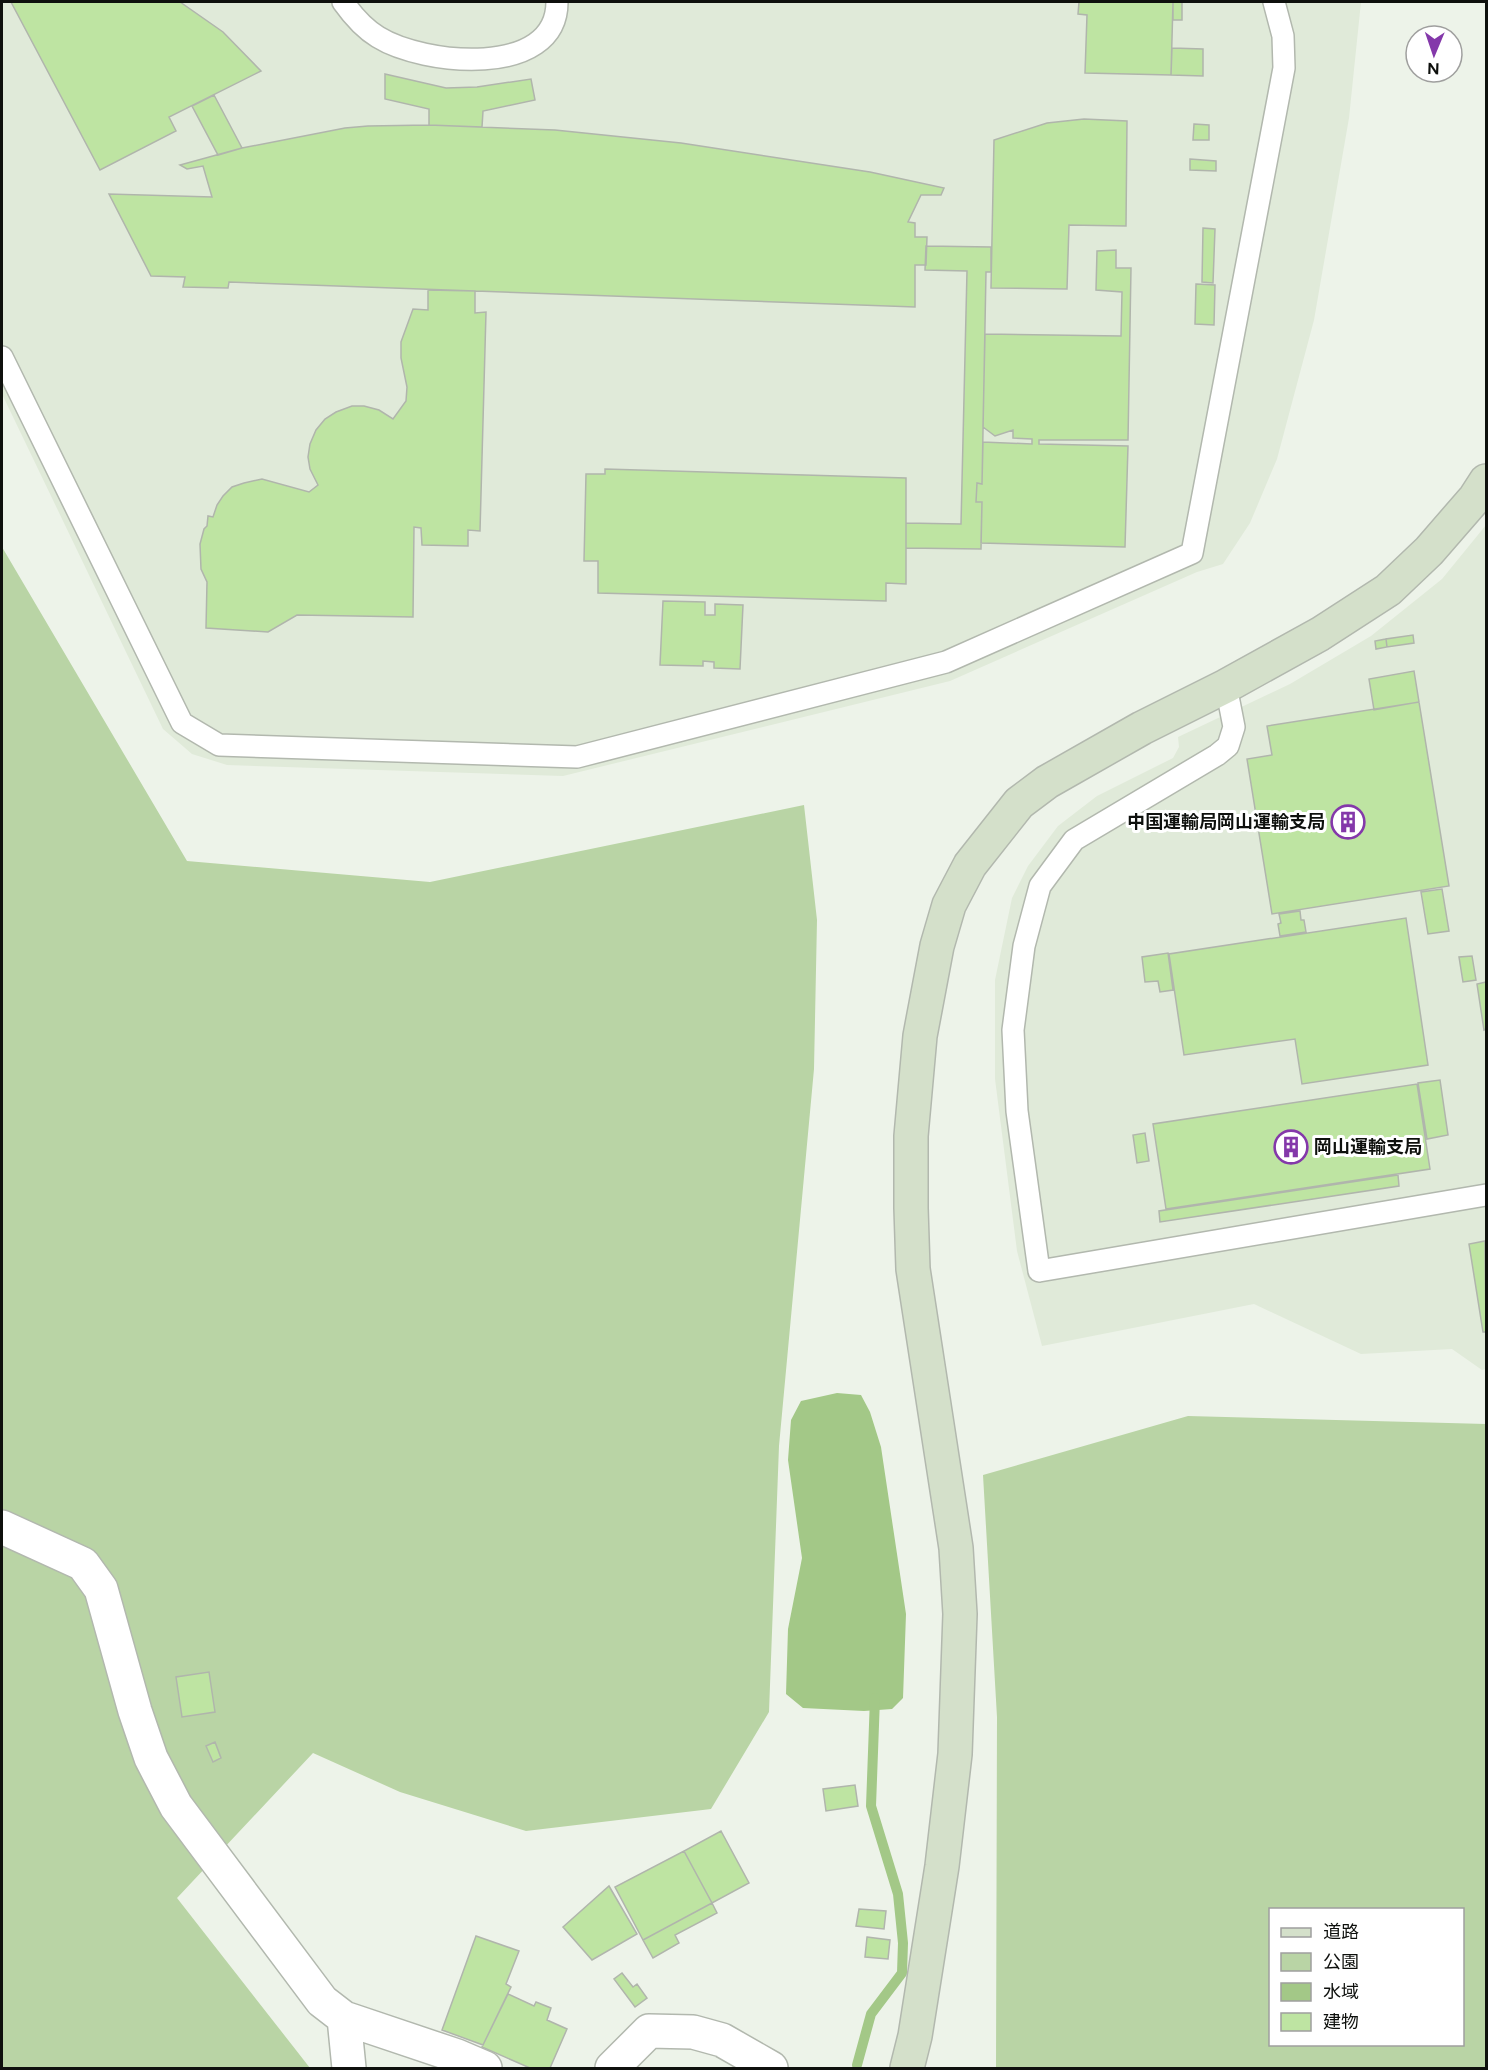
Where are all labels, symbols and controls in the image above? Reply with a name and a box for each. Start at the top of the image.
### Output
north arrow [1404,24,1464,84]
text: N [1427,59,1440,78]
building icon: 中国運輸局岡山運輸支局 [1330,804,1366,840]
place label: 中国運輸局岡山運輸支局 [1127,811,1325,833]
building icon: 岡山運輸支局 [1273,1129,1309,1165]
place label: 岡山運輸支局 [1314,1136,1422,1158]
legend [1269,1908,1464,2046]
text: 道路 [1323,1921,1359,1943]
text: 公園 [1323,1951,1359,1973]
text: 水域 [1323,1981,1359,2003]
text: 建物 [1323,2011,1359,2033]

